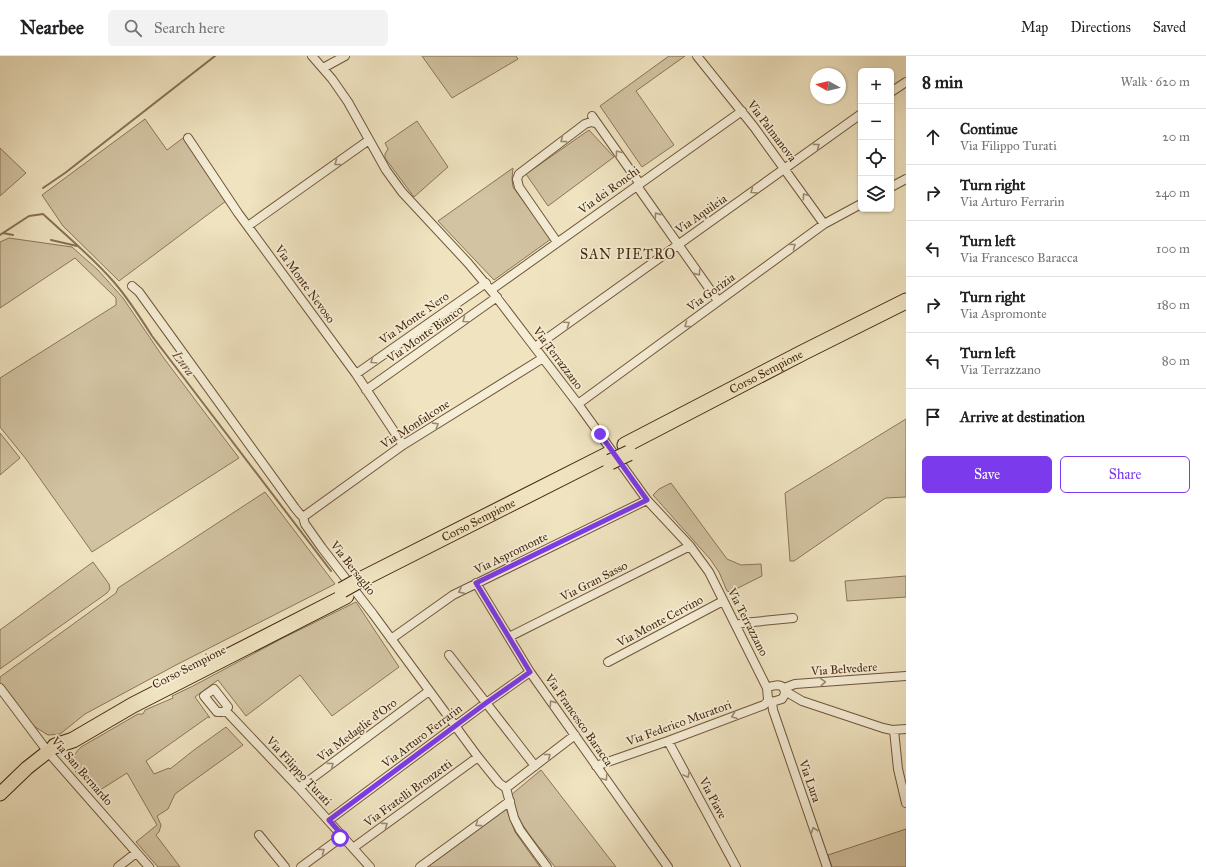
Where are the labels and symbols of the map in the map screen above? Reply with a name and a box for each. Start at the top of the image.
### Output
north arrow [810,68,846,104]
street label: Via Palmanova [744,97,800,165]
one-way arrow [561,136,568,143]
one-way arrow [813,143,820,151]
one-way arrow [615,150,623,157]
one-way arrow [334,158,341,166]
street label: Via dei Ronchi [575,163,643,217]
one-way arrow [751,186,758,193]
street label: Via Aquileia [672,191,731,238]
one-way arrow [802,193,810,200]
one-way arrow [655,213,662,220]
street label: Via Monte Nevoso [271,241,338,326]
one-way arrow [789,244,796,251]
district label: SAN PIETRO [580,246,676,263]
street label: Via Gorizia [683,269,738,315]
one-way arrow [693,269,701,276]
street label: Via Monte Nero [376,289,451,348]
street label: Via Monte Bianco [383,302,466,366]
one-way arrow [462,315,469,323]
one-way arrow [684,320,691,327]
one-way arrow [562,322,569,329]
street label: Via Terrazzano [529,323,586,392]
water label: Lura [168,347,198,379]
street label: Corso Sempione [727,347,805,397]
one-way arrow [371,356,378,363]
street label: Via Monfalcone [377,397,452,452]
one-way arrow [432,422,439,429]
route end [591,425,609,443]
street label: Corso Sempione [439,496,518,545]
street label: Via Aspromonte [471,529,550,577]
street label: Via Bersaglio [326,538,378,598]
street label: Via Gran Sasso [557,558,630,604]
street label: Via Terrazzano [724,585,771,658]
one-way arrow [458,586,465,593]
street label: Via Monte Cervino [614,592,705,650]
street label: Corso Sempione [150,642,228,692]
street label: Via Belvedere [809,660,878,678]
street label: Via Francesco Baracca [541,671,616,769]
one-way arrow [820,678,826,687]
street label: Via Medaglie d'Oro [314,696,400,766]
street label: Via Federico Muratori [624,697,734,749]
one-way arrow [549,700,557,707]
street label: Via Arturo Ferrarin [378,701,465,771]
one-way arrow [731,712,738,720]
street label: Via San Bernardo [48,733,115,808]
street label: Via Filippo Turati [263,733,335,809]
one-way arrow [543,753,550,760]
street label: Via Fratelli Bronzetti [360,756,455,830]
street label: Via Lura [796,757,824,805]
one-way arrow [326,762,333,769]
one-way arrow [682,771,690,778]
one-way arrow [600,774,607,781]
street label: Via Piave [696,774,730,821]
one-way arrow [475,819,482,827]
one-way arrow [380,823,387,830]
one-way arrow [810,827,819,834]
route start [331,829,349,847]
one-way arrow [318,849,325,856]

